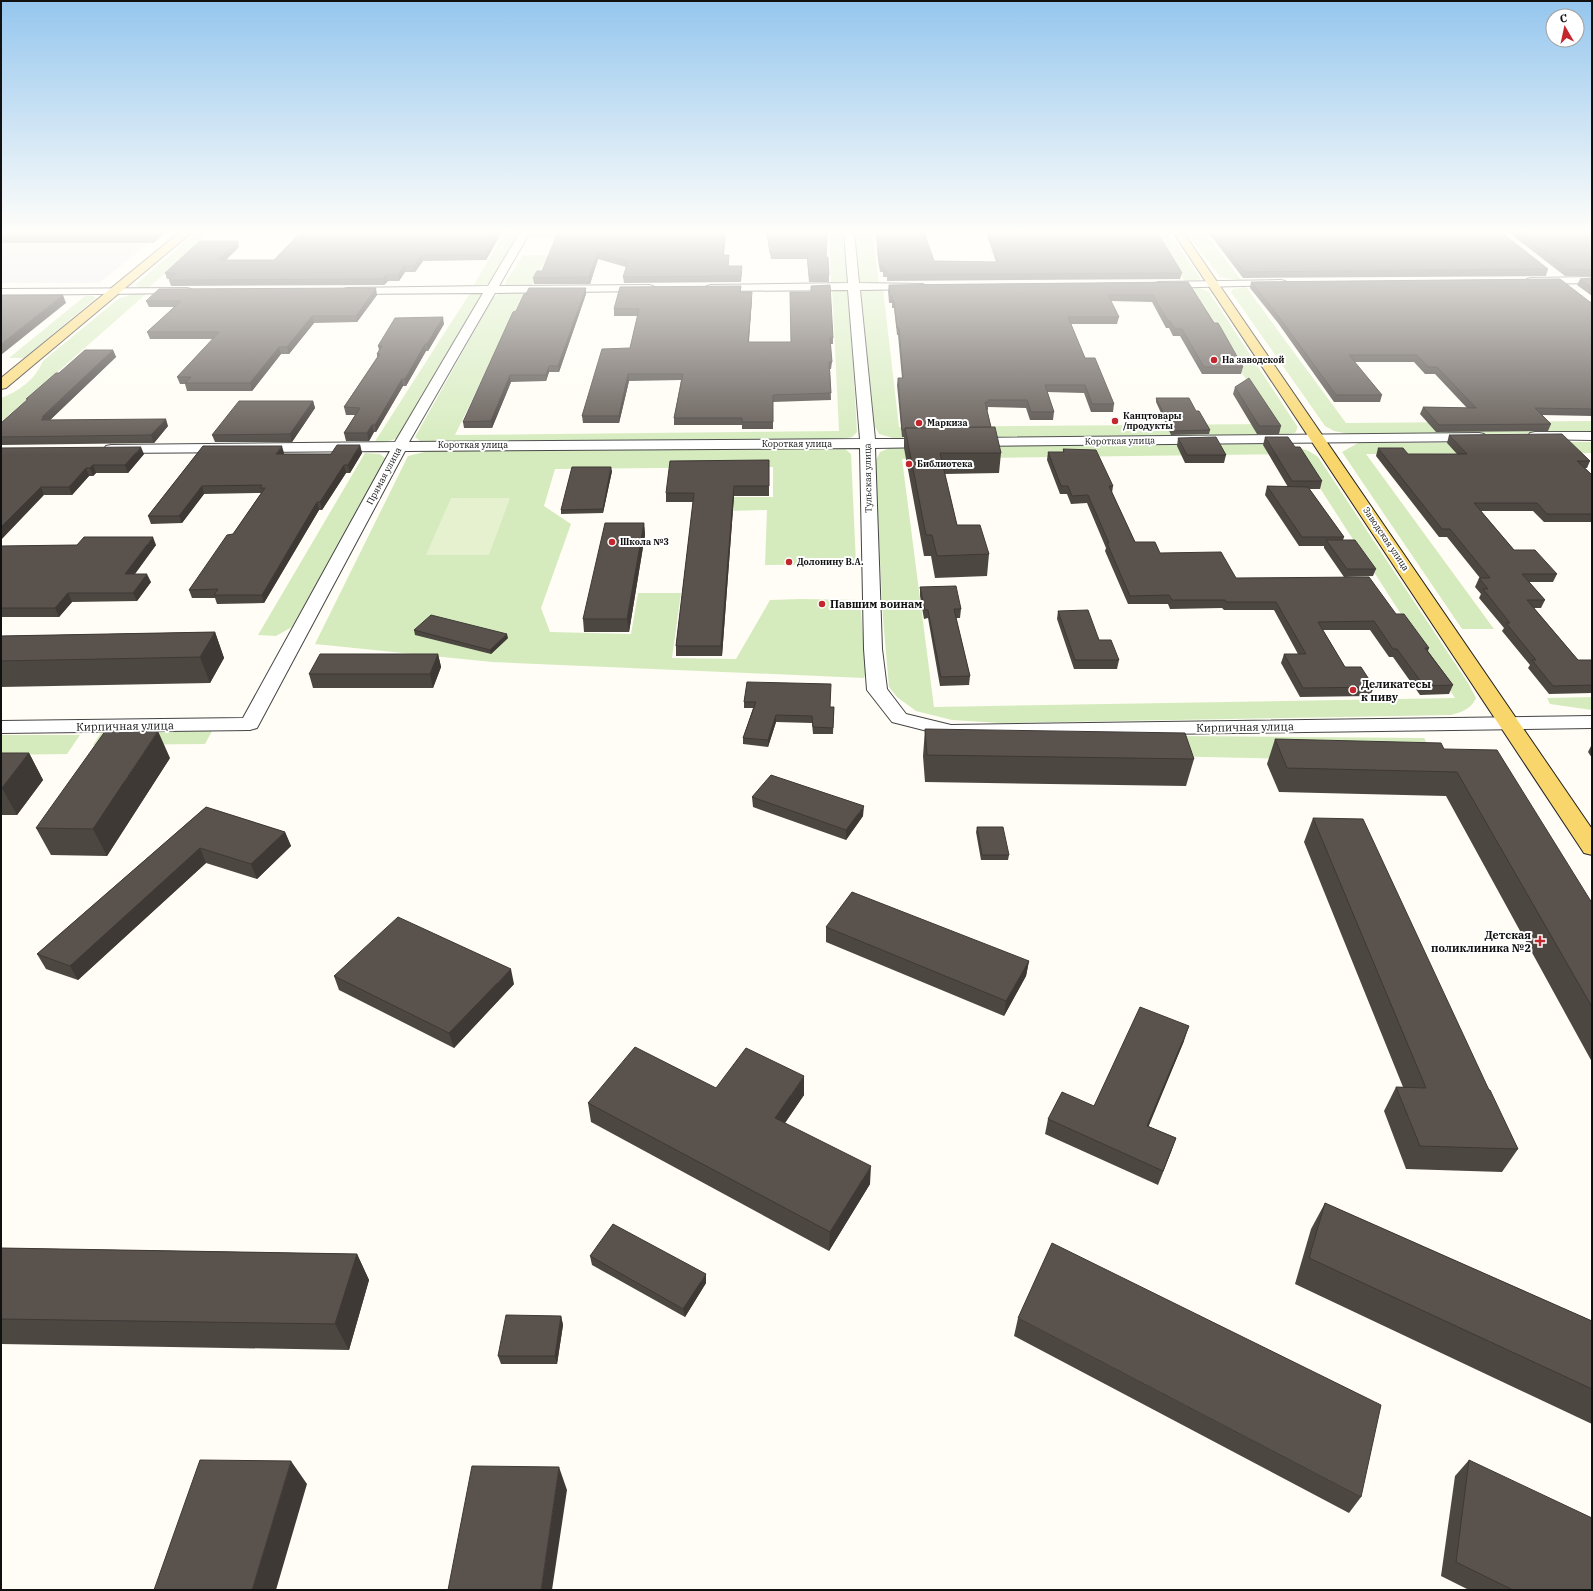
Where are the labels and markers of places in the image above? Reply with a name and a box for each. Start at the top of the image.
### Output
place label: На заводской [1222,354,1284,365]
marker: На заводской [1209,355,1219,365]
place label: Канцтовары /продукты [1123,410,1182,431]
marker: Канцтовары /продукты [1110,416,1120,426]
place label: Маркиза [927,417,968,428]
marker: Маркиза [914,418,924,428]
place label: Библиотека [917,458,973,469]
marker: Библиотека [904,459,914,469]
place label: Школа №3 [620,536,669,547]
marker: Школа №3 [607,537,617,547]
place label: Долонину В.А. [797,556,864,567]
marker: Долонину В.А. [784,557,794,567]
place label: Павшим воинам [830,597,922,611]
marker: Павшим воинам [817,599,827,609]
place label: Деликатесы к пиву [1361,677,1431,704]
marker: Деликатесы к пиву [1348,685,1358,695]
place label: Детская поликлиника №2 [1431,928,1531,955]
marker: Детская поликлиника №2 [1534,935,1546,947]

